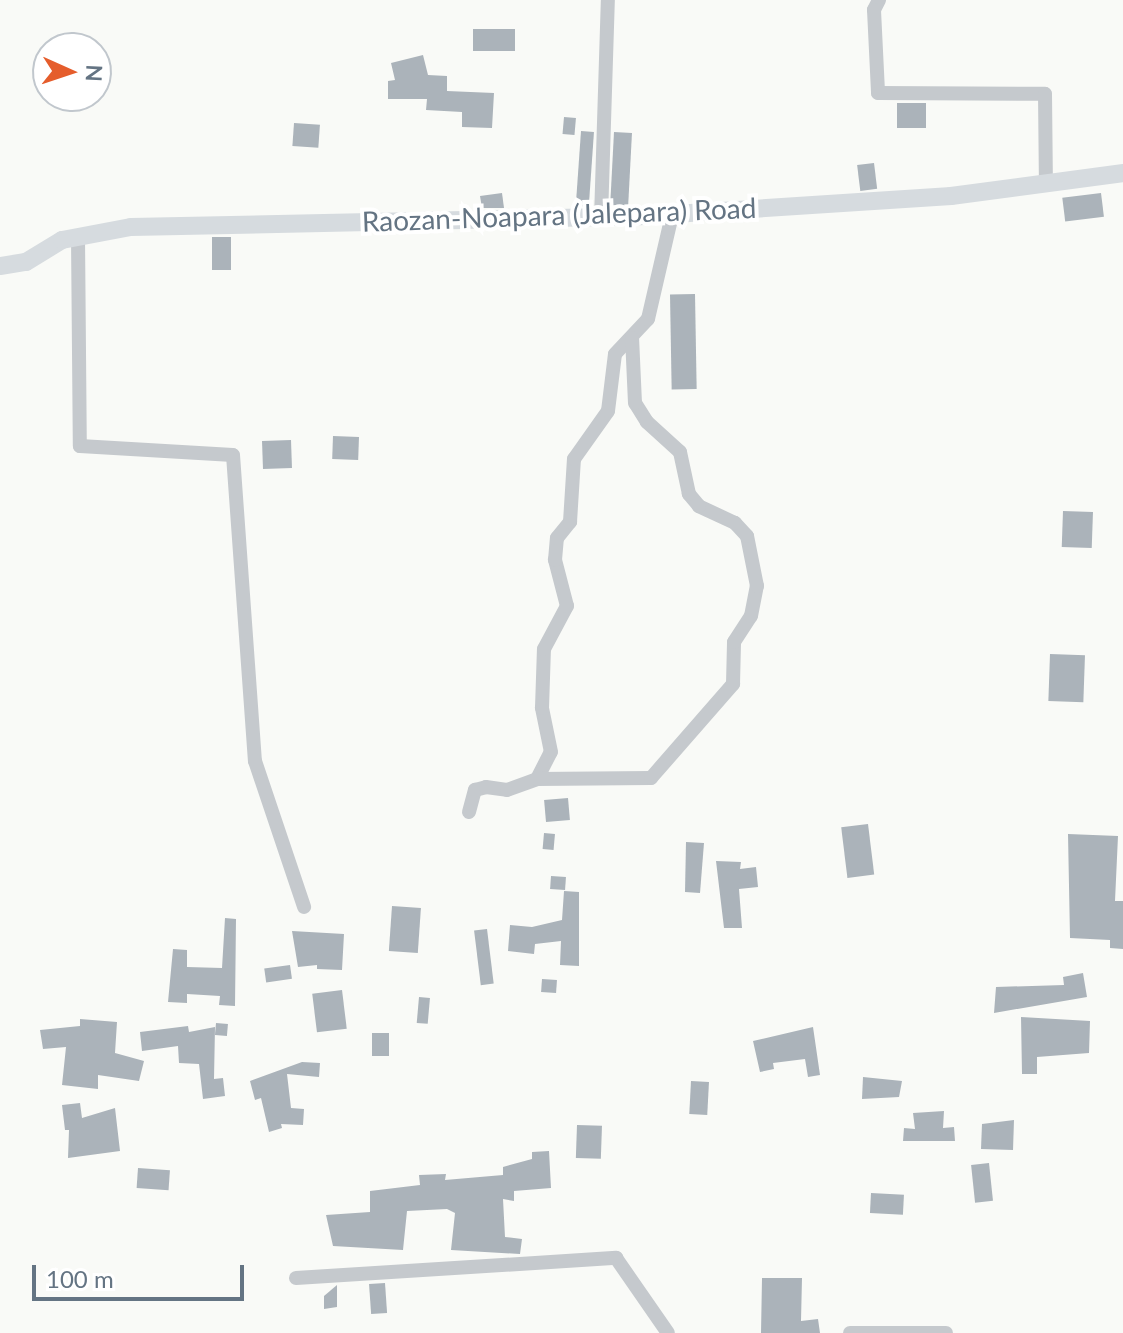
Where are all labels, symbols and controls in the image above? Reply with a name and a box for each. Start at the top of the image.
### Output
north arrow [32,32,112,112]
text: N [81,64,108,82]
street label: Raozan-Noapara (Jalepara) Road [361,190,757,238]
scale bar [36,1249,248,1299]
text: 100 m [46,1264,114,1293]

